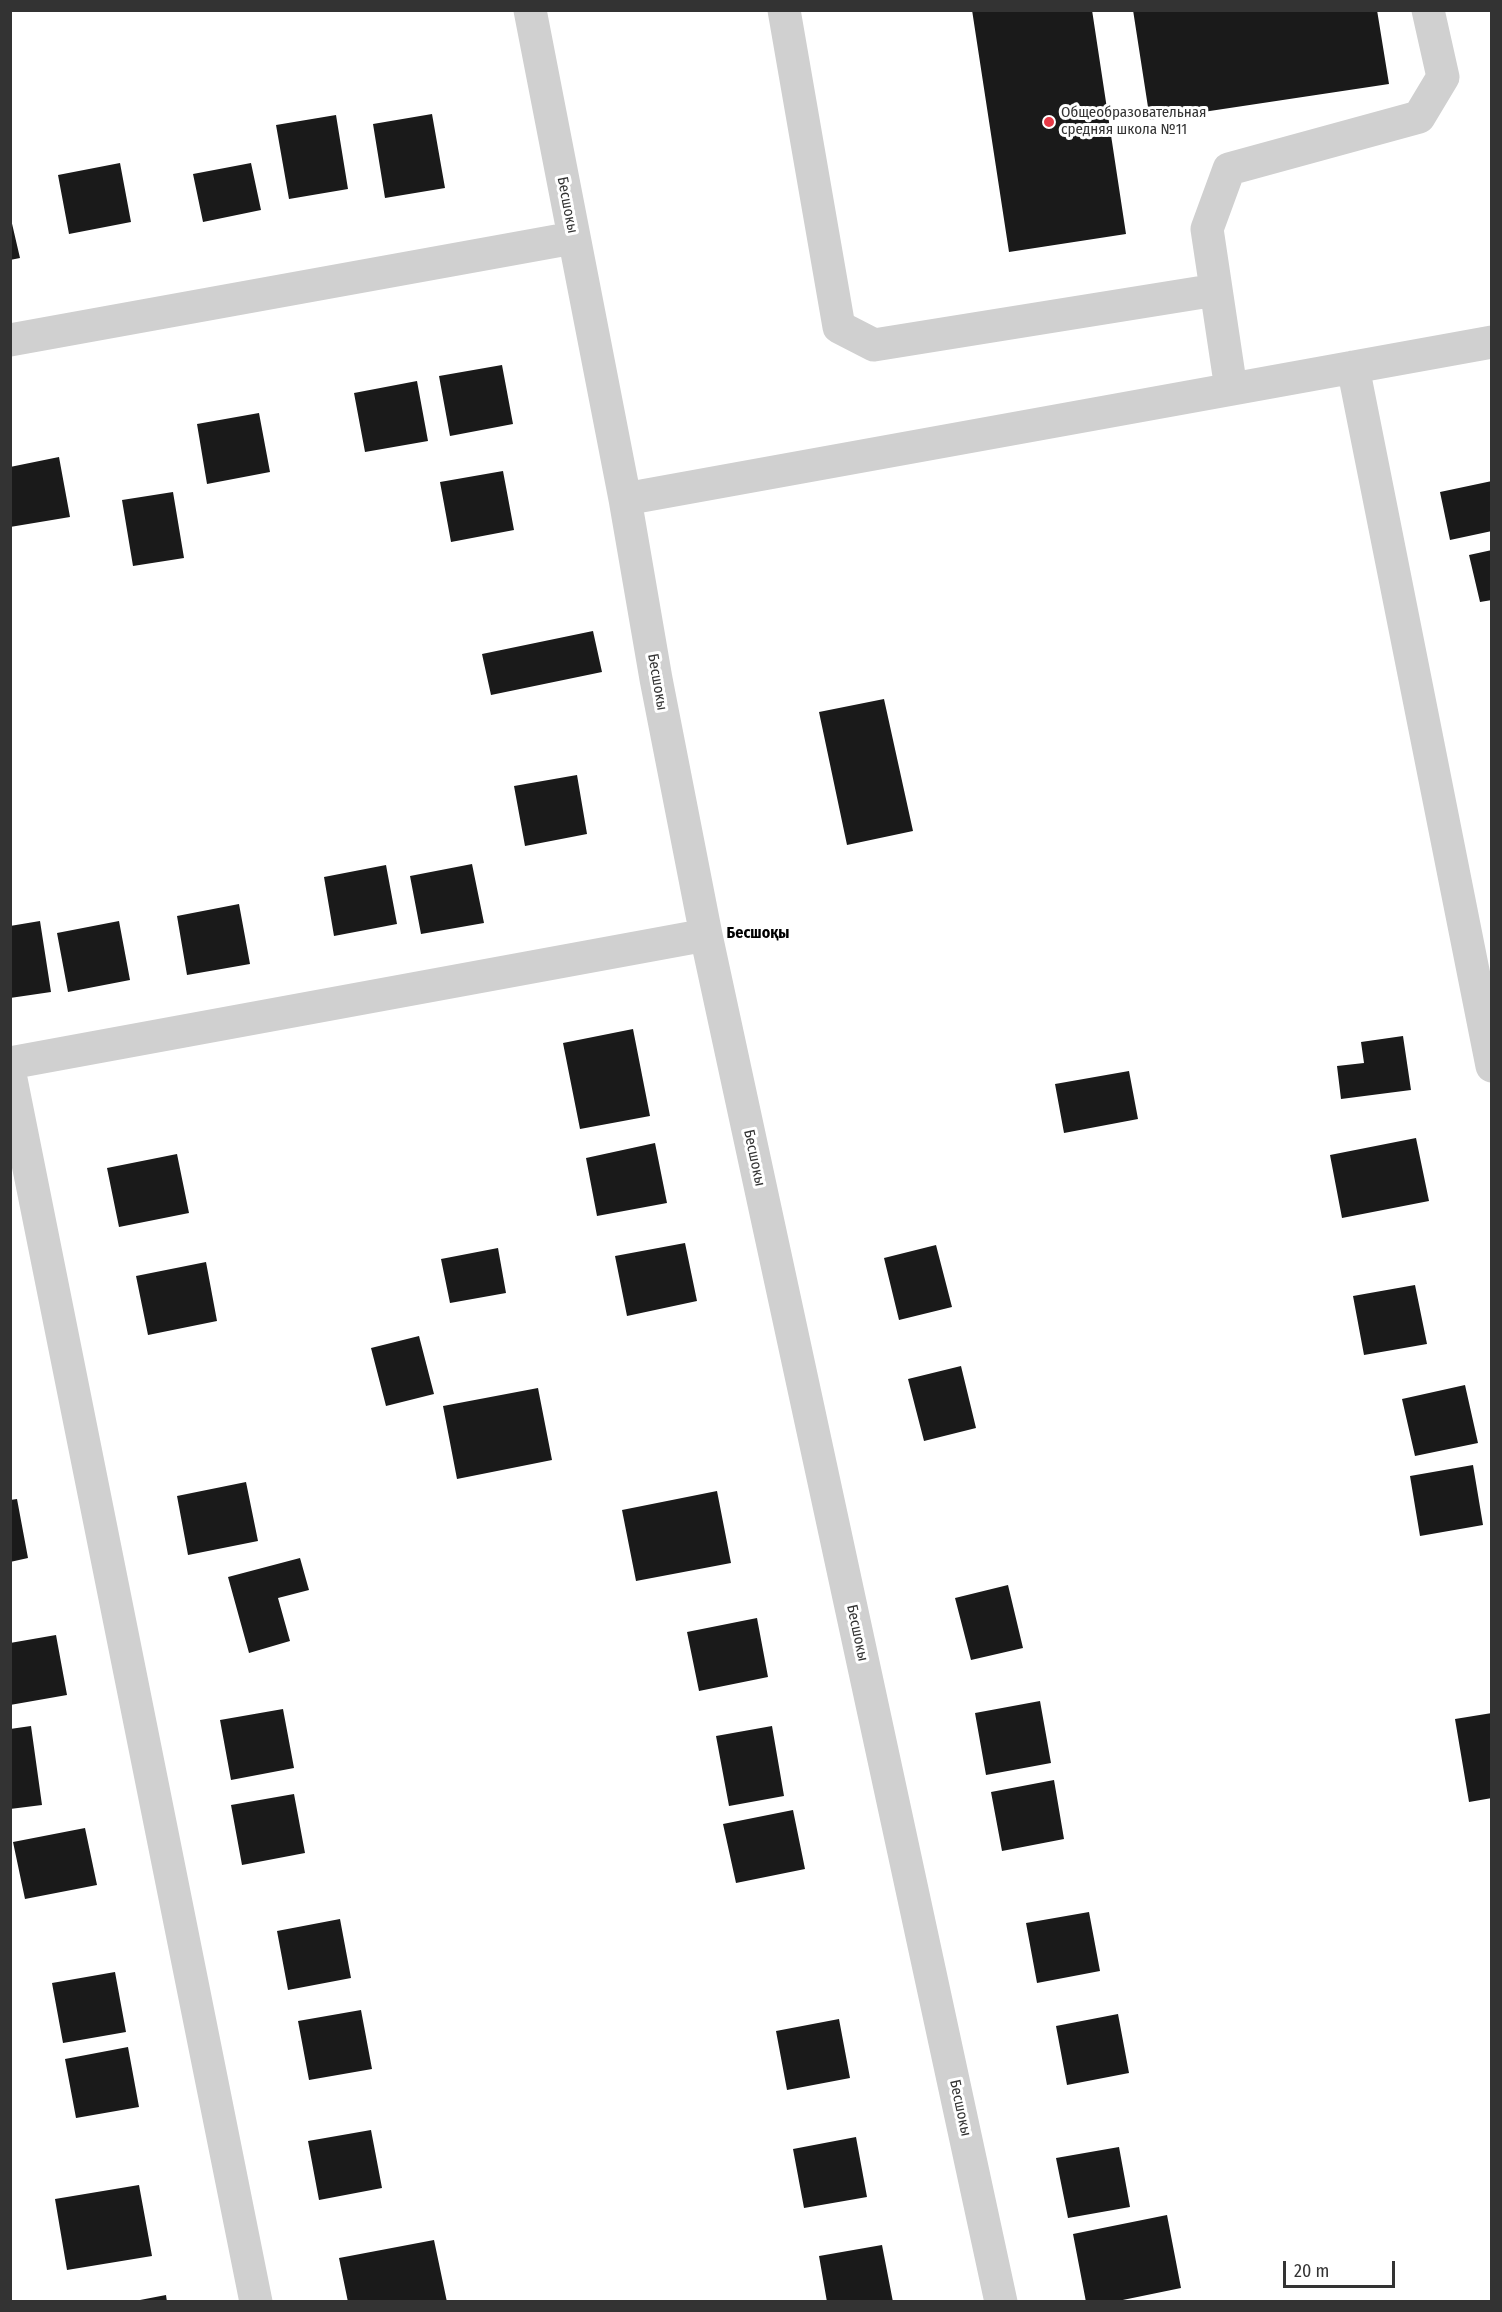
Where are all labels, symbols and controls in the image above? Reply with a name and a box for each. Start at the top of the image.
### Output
place label: Общеобразовательная средняя школа №11 [1061,104,1206,139]
marker: Общеобразовательная средняя школа №11 [1042,115,1056,129]
street label: Бесшокы [553,175,581,235]
street label: Бесшокы [643,652,671,712]
district label: Бесшоқы [727,924,789,944]
street label: Бесшокы [739,1128,769,1188]
street label: Бесшокы [842,1603,872,1663]
street label: Бесшокы [945,2078,975,2138]
scale bar [1286,2249,1398,2287]
text: 20 m [1294,2260,1329,2282]

